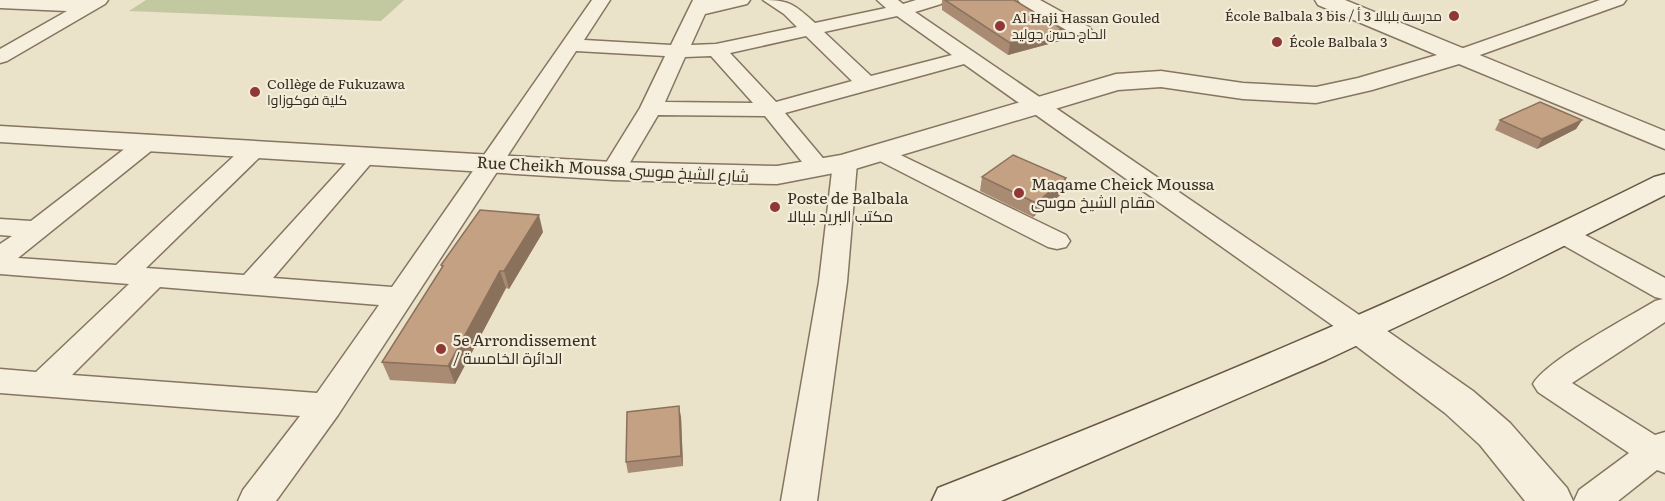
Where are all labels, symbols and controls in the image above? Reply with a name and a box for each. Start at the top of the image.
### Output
place label: École Balbala 3 bis / مدرسة بلبالا 3 أ [1225,5,1442,25]
place label: Al Haji Hassan Gouled الحاج حسن جوليد [1012,7,1160,43]
marker: École Balbala 3 bis / مدرسة بلبالا 3 أ [1447,9,1461,23]
marker: Al Haji Hassan Gouled الحاج حسن جوليد [993,19,1007,33]
place label: École Balbala 3 [1289,31,1388,51]
marker: École Balbala 3 [1270,35,1284,49]
place label: Collège de Fukuzawa كلية فوكوزاوا [267,73,406,109]
marker: Collège de Fukuzawa كلية فوكوزاوا [248,85,262,99]
street label: Rue Cheikh Moussa شارع الشيخ موسى [476,149,750,188]
place label: Maqame Cheick Moussa مقام الشيخ موسى [1031,171,1215,214]
place label: Poste de Balbala مكتب البريد بلبالا [787,185,909,227]
marker: Maqame Cheick Moussa مقام الشيخ موسى [1012,186,1026,200]
marker: Poste de Balbala مكتب البريد بلبالا [768,200,782,214]
place label: 5e Arrondissement / الدائرة الخامسة [453,327,597,369]
marker: 5e Arrondissement / الدائرة الخامسة [434,342,448,356]

